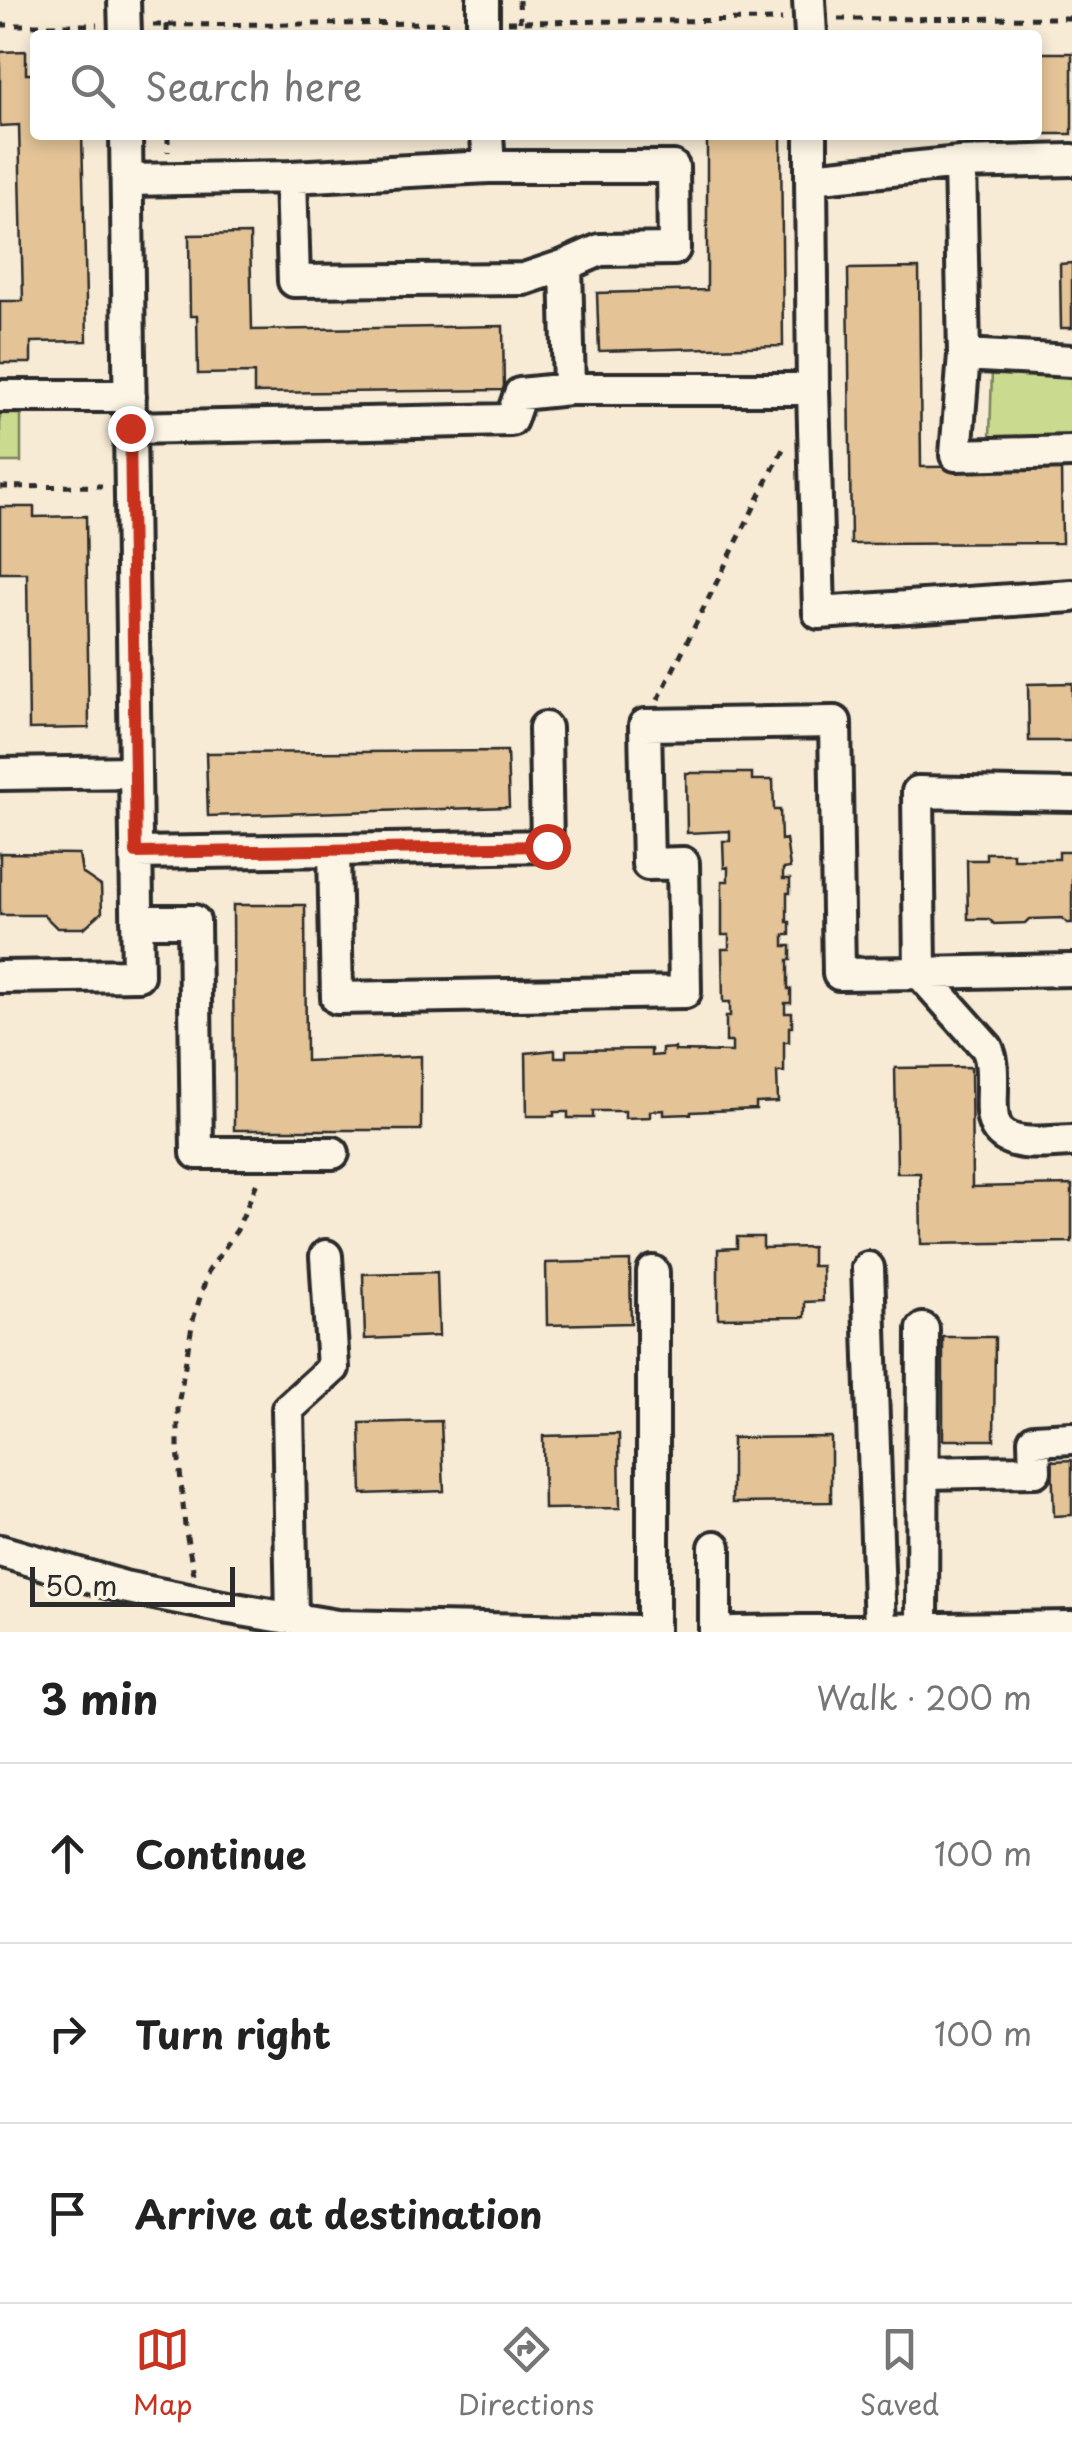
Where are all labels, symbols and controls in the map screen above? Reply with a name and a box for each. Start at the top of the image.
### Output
search box [30,30,1042,140]
text: Search here [145,57,362,114]
icon: search [65,58,120,113]
route end [108,406,154,452]
route start [525,824,571,870]
scale bar [30,1562,235,1606]
text: 50 m [45,1563,118,1606]
text: 3 min [40,1666,158,1729]
text: Walk · 200 m [817,1673,1032,1721]
text: Continue [135,1825,306,1882]
icon: ahead [40,1826,95,1881]
text: 100 m [934,1829,1032,1877]
text: Turn right [135,2005,331,2062]
icon: right [40,2006,95,2061]
text: 100 m [934,2009,1032,2057]
text: Arrive at destination [135,2185,543,2242]
icon: arrive [40,2186,95,2241]
tab: Map [133,2322,193,2425]
tab: Directions [458,2322,594,2425]
tab: Saved [860,2322,939,2425]

